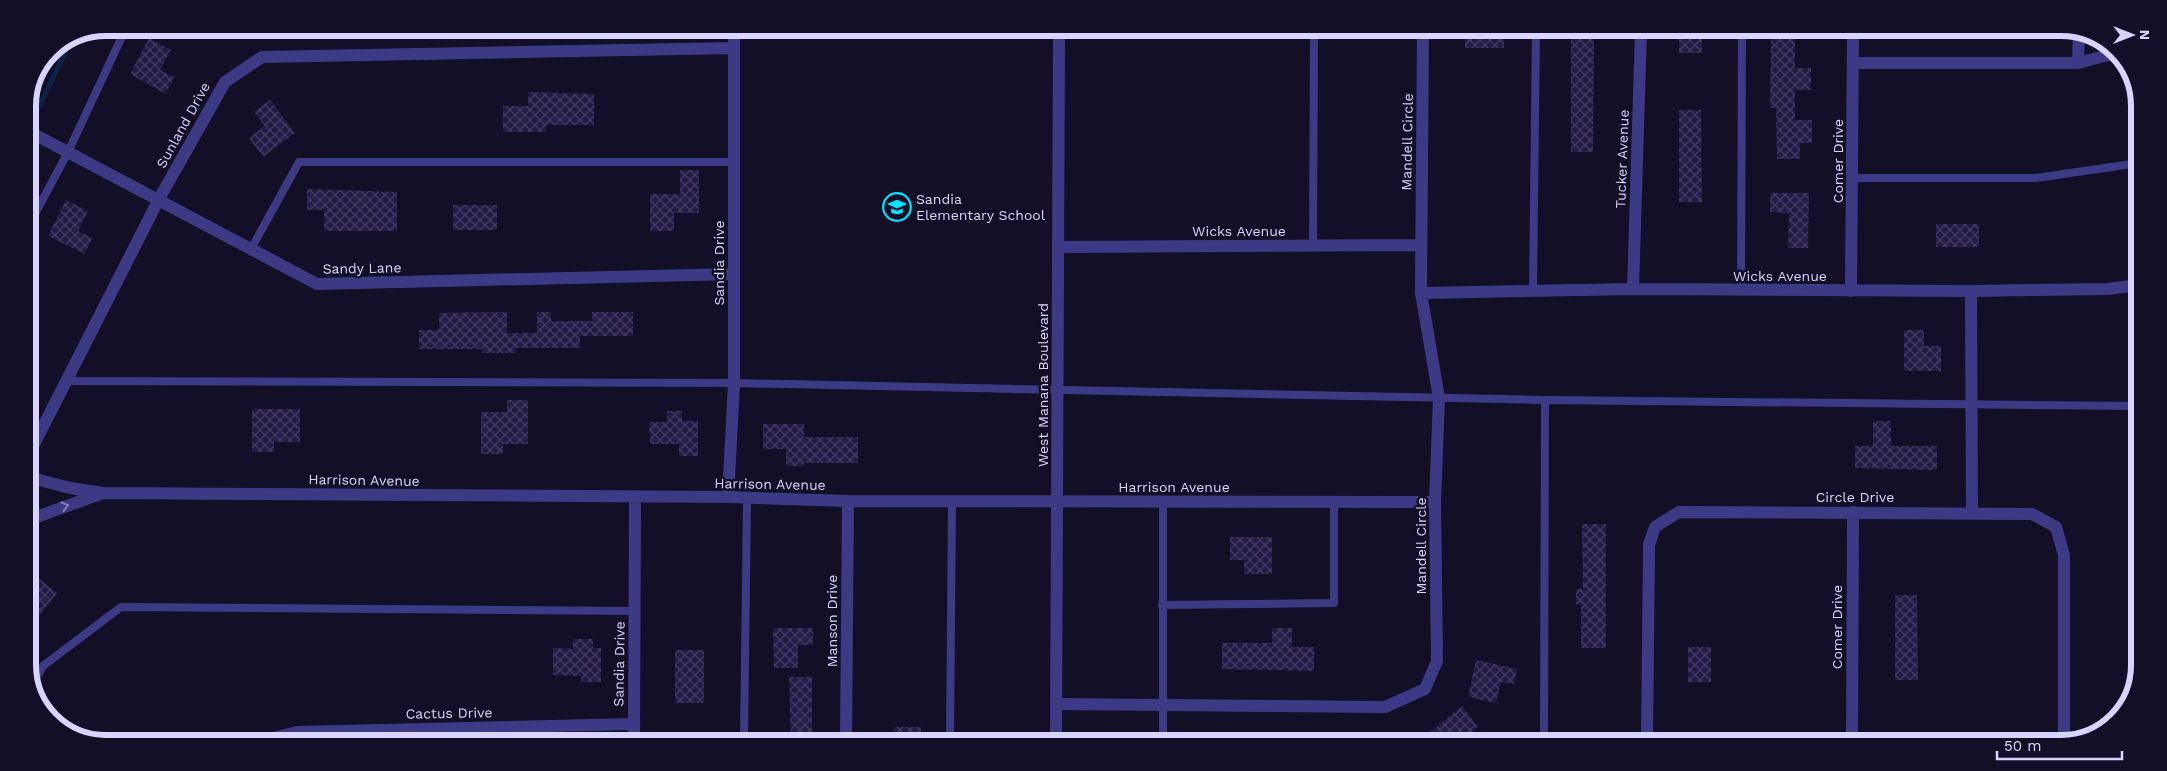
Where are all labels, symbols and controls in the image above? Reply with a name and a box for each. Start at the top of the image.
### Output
north arrow [2107,10,2157,60]
text: N [2137,30,2153,40]
street label: Sunland Drive [153,79,213,171]
street label: Mandell Circle [1398,93,1416,191]
street label: Tucker Avenue [1612,109,1632,209]
street label: Comer Drive [1830,119,1846,203]
place label: Sandia Elementary School [916,191,1046,223]
school or university icon: Sandia Elementary School [882,192,912,222]
street label: Sandia Drive [711,220,727,306]
street label: Wicks Avenue [1192,223,1286,239]
street label: Sandy Lane [322,259,402,277]
street label: Wicks Avenue [1733,268,1827,284]
street label: West Manana Boulevard [1035,303,1051,467]
street label: Harrison Avenue [308,471,420,489]
street label: Harrison Avenue [714,475,826,493]
street label: Harrison Avenue [1118,479,1230,495]
street label: Circle Drive [1816,489,1894,505]
street label: Mandell Circle [1413,497,1429,595]
one-way arrow [61,501,70,512]
street label: Manson Drive [824,575,840,667]
street label: Comer Drive [1829,585,1845,669]
street label: Sandia Drive [610,621,628,707]
street label: Cactus Drive [405,704,493,722]
scale bar [1997,728,2122,760]
text: 50 m [2004,737,2041,755]

